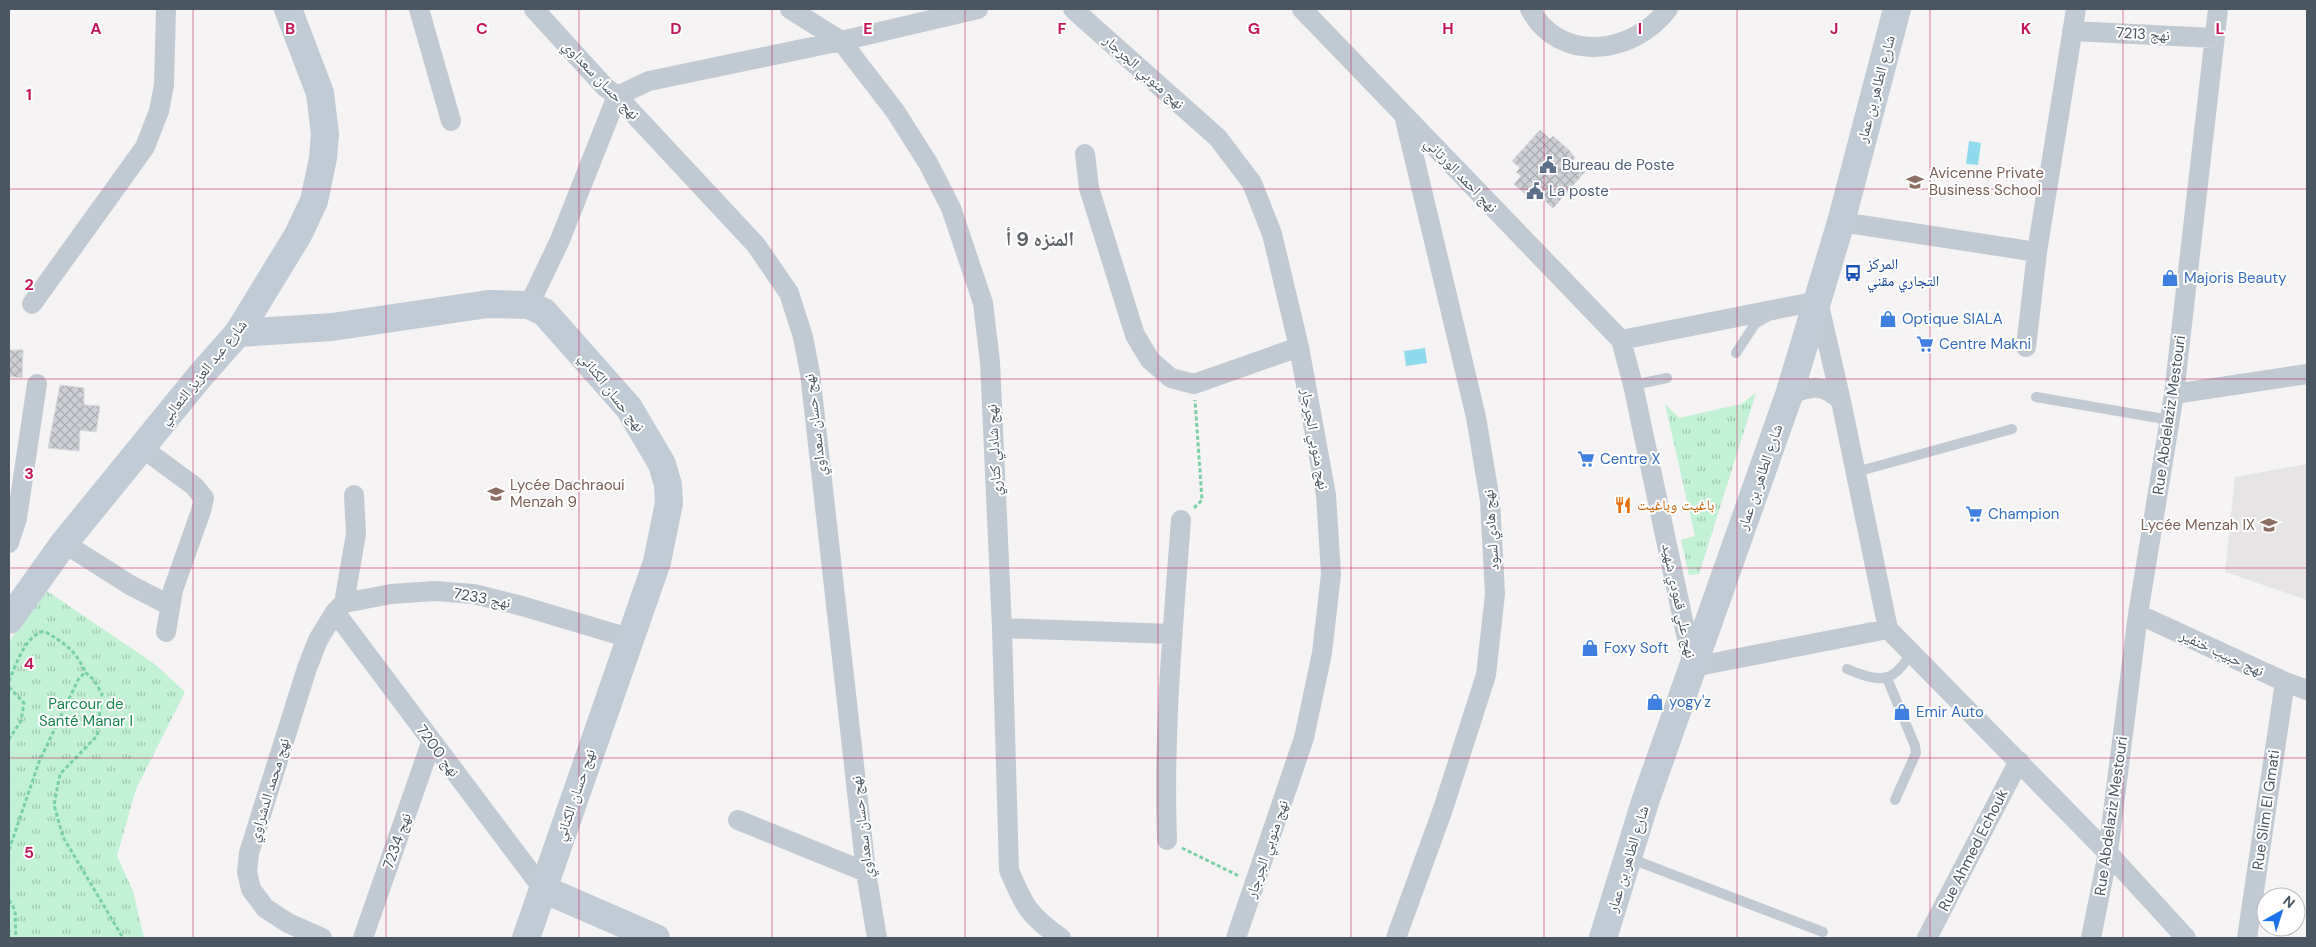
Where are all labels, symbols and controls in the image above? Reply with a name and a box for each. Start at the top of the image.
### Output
text: A [90,18,102,39]
text: B [285,18,295,39]
text: C [476,18,488,39]
text: D [670,18,682,39]
text: E [863,18,873,39]
text: F [1058,18,1067,39]
text: G [1248,18,1260,39]
text: H [1442,18,1454,39]
text: I [1638,18,1642,39]
text: J [1830,18,1838,39]
text: K [2021,18,2032,39]
text: L [2216,18,2225,39]
street label: نهج 7213 [2116,23,2170,45]
street label: نهج منوبي الجرجار [1097,30,1189,115]
street label: شارع الطاهر بن عمار [1852,33,1900,146]
street label: نهج حسان سعداوي [557,36,644,125]
text: 1 [26,84,32,105]
street label: نهج احمد الورتاني [1419,133,1502,218]
public building icon: Bureau de Poste [1538,155,1558,175]
place label: Bureau de Poste [1562,155,1675,175]
place label: Avicenne Private Business School [1929,163,2044,200]
school or university icon: Avicenne Private Business School [1905,172,1925,192]
public building icon: La poste [1525,181,1545,201]
place label: La poste [1549,181,1609,201]
district label: المنزه 9 أ [1006,226,1074,252]
place label: المركز التجاري مقني [1866,254,1939,293]
bus stop icon: المركز التجاري مقني [1843,263,1863,283]
shop icon: Majoris Beauty [2160,268,2180,288]
place label: Majoris Beauty [2184,268,2287,288]
text: 2 [24,274,34,295]
shop icon: Optique SIALA [1878,309,1898,329]
place label: Optique SIALA [1902,309,2003,329]
street label: شارع عبد العزيز الثعالبي [154,315,253,430]
supermarket icon: Centre Makni [1915,334,1935,354]
place label: Centre Makni [1939,334,2031,354]
street label: Rue Abdelaziz Mestouri [2148,334,2190,496]
street label: نهج حسان الكناني [573,348,649,437]
street label: نهج حسان سعداوي [799,372,833,477]
street label: نهج منوبي الجرجار [1294,386,1334,491]
street label: نهج شادلي كتاري [982,404,1008,496]
street label: شارع الطاهر بن عمار [1732,421,1787,533]
supermarket icon: Centre X [1576,449,1596,469]
place label: Centre X [1600,449,1661,469]
text: 3 [24,463,34,484]
place label: Lycée Dachraoui Menzah 9 [510,475,625,512]
school or university icon: Lycée Dachraoui Menzah 9 [486,484,506,504]
street label: نهج هادي لسود [1478,489,1506,571]
restaurant icon: باغيت وباغيت [1613,495,1633,515]
place label: باغيت وباغيت [1637,495,1714,515]
supermarket icon: Champion [1964,504,1984,524]
place label: Champion [1988,504,2059,524]
place label: Lycée Menzah IX [2141,515,2255,535]
school or university icon: Lycée Menzah IX [2259,515,2279,535]
street label: نهج علي قمودي شهيد [1655,542,1701,660]
street label: نهج 7233 [452,583,512,613]
street label: نهج حبيب خنفير [2176,624,2267,681]
shop icon: Foxy Soft [1580,638,1600,658]
place label: Foxy Soft [1604,638,1669,658]
text: 4 [24,653,34,674]
shop icon: yogy'z [1645,692,1665,712]
place label: yogy'z [1669,692,1711,712]
park label: Parcour de Santé Manar I [39,694,133,731]
shop icon: Emir Auto [1892,702,1912,722]
place label: Emir Auto [1916,702,1984,722]
street label: نهج 7200 [412,721,464,781]
street label: Rue Abdelaziz Mestouri [2090,735,2132,897]
street label: نهج محمد الدشراوي [244,736,296,845]
street label: نهج حسان الكناني [550,746,602,844]
street label: Rue Slim El Gmati [2248,749,2284,871]
street label: نهج حسان سعداوي [846,774,880,879]
street label: Rue Ahmed Echouk [1934,785,2013,915]
street label: نهج منوبي الجرجار [1241,797,1295,902]
street label: شارع الطاهر بن عمار [1602,803,1654,916]
street label: نهج 7234 [378,810,416,872]
text: 5 [24,842,34,863]
north arrow [2256,887,2306,937]
text: N [2280,892,2299,912]

